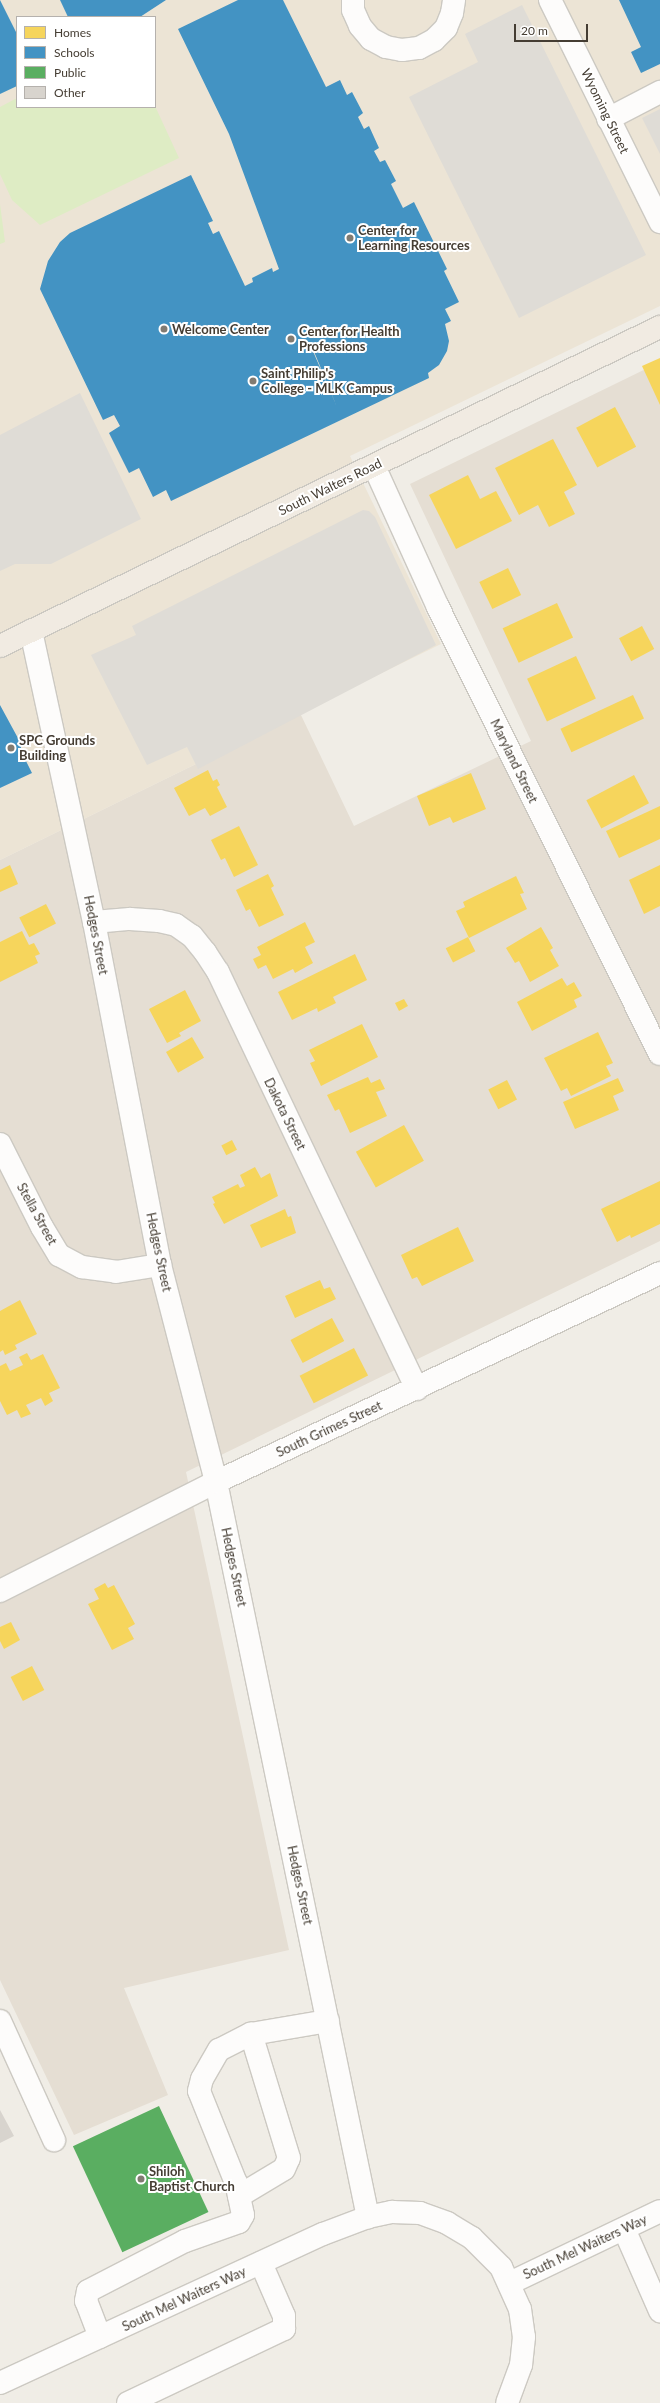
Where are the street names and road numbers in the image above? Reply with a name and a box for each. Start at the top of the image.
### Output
street label: Wyoming Street [578,66,632,156]
street label: South Walters Road [276,455,384,519]
street label: Maryland Street [487,717,541,805]
street label: Hedges Street [81,894,111,976]
street label: Dakota Street [261,1075,309,1153]
street label: Stella Street [14,1180,60,1248]
street label: Hedges Street [143,1211,175,1293]
street label: South Grimes Street [274,1398,384,1460]
street label: Hedges Street [218,1526,250,1608]
street label: Hedges Street [284,1844,316,1926]
street label: South Mel Waiters Way [520,2211,650,2283]
street label: South Mel Waiters Way [119,2263,249,2335]

